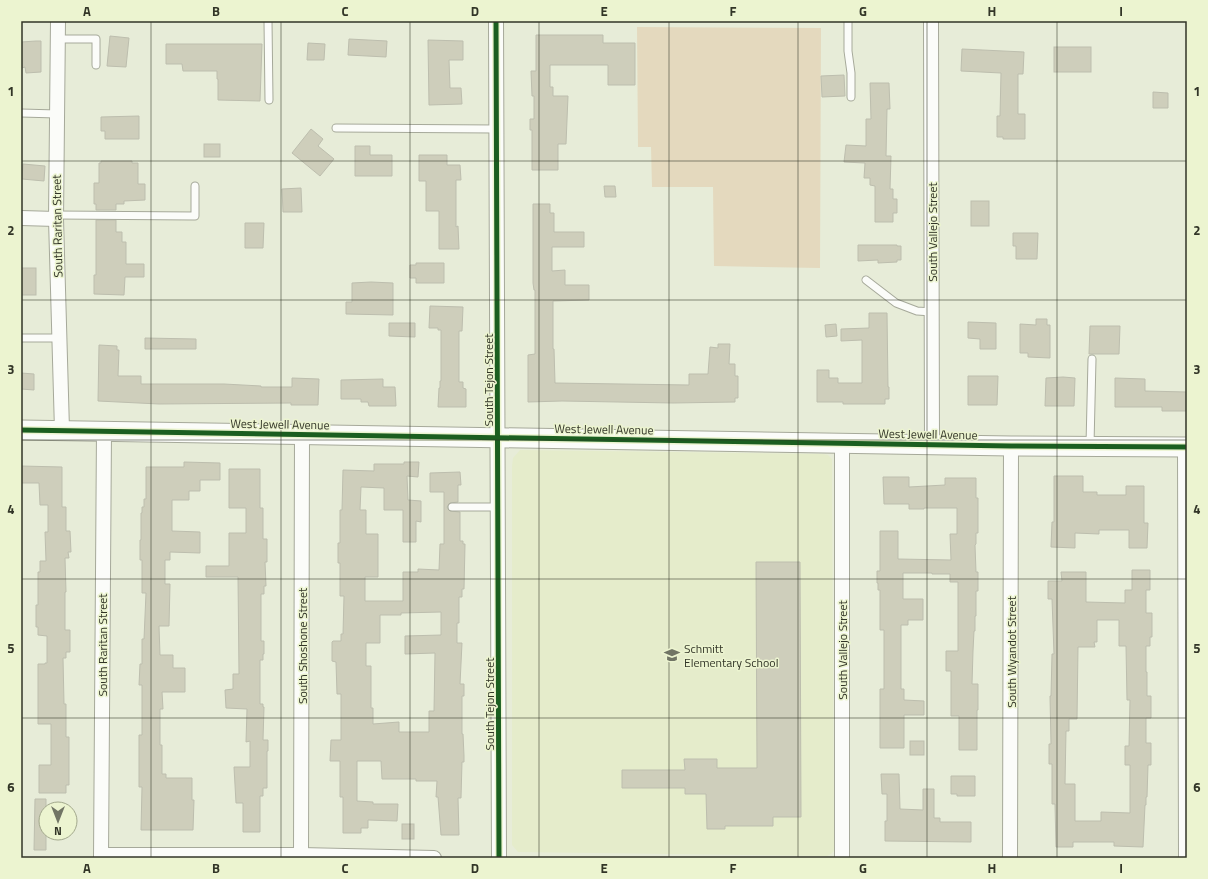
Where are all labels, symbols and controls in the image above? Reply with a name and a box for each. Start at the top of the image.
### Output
text: A [83,1,91,21]
text: B [212,1,220,21]
text: C [341,1,349,21]
text: D [471,1,479,21]
text: E [600,1,608,21]
text: F [730,1,737,21]
text: G [859,1,867,21]
text: H [988,1,996,21]
text: I [1119,1,1123,21]
text: 1 [7,81,15,101]
text: 1 [1193,81,1201,101]
street label: South Raritan Street [47,174,67,278]
street label: South Vallejo Street [923,182,942,282]
text: 2 [7,220,15,240]
text: 2 [1193,220,1201,240]
street label: South Tejon Street [479,333,498,426]
text: 3 [7,359,15,379]
text: 3 [1193,359,1201,379]
street label: West Jewell Avenue [230,414,330,434]
street label: West Jewell Avenue [554,419,654,439]
street label: West Jewell Avenue [878,424,978,444]
text: 4 [7,499,15,519]
text: 4 [1193,499,1201,519]
street label: South Shoshone Street [293,587,312,704]
street label: South Raritan Street [93,593,112,696]
street label: South Wyandot Street [1002,595,1021,708]
street label: South Vallejo Street [833,600,852,700]
text: 5 [7,638,15,658]
text: 5 [1193,638,1201,658]
place label: Schmitt Elementary School [684,639,778,672]
school or university icon: Schmitt Elementary School [663,646,681,664]
street label: South Tejon Street [480,657,499,750]
text: 6 [7,777,15,797]
text: 6 [1193,777,1201,797]
north arrow [38,801,78,841]
text: N [54,823,62,839]
text: A [83,858,91,878]
text: B [212,858,220,878]
text: C [341,858,349,878]
text: D [471,858,479,878]
text: E [600,858,608,878]
text: F [730,858,737,878]
text: G [859,858,867,878]
text: H [988,858,996,878]
text: I [1119,858,1123,878]

